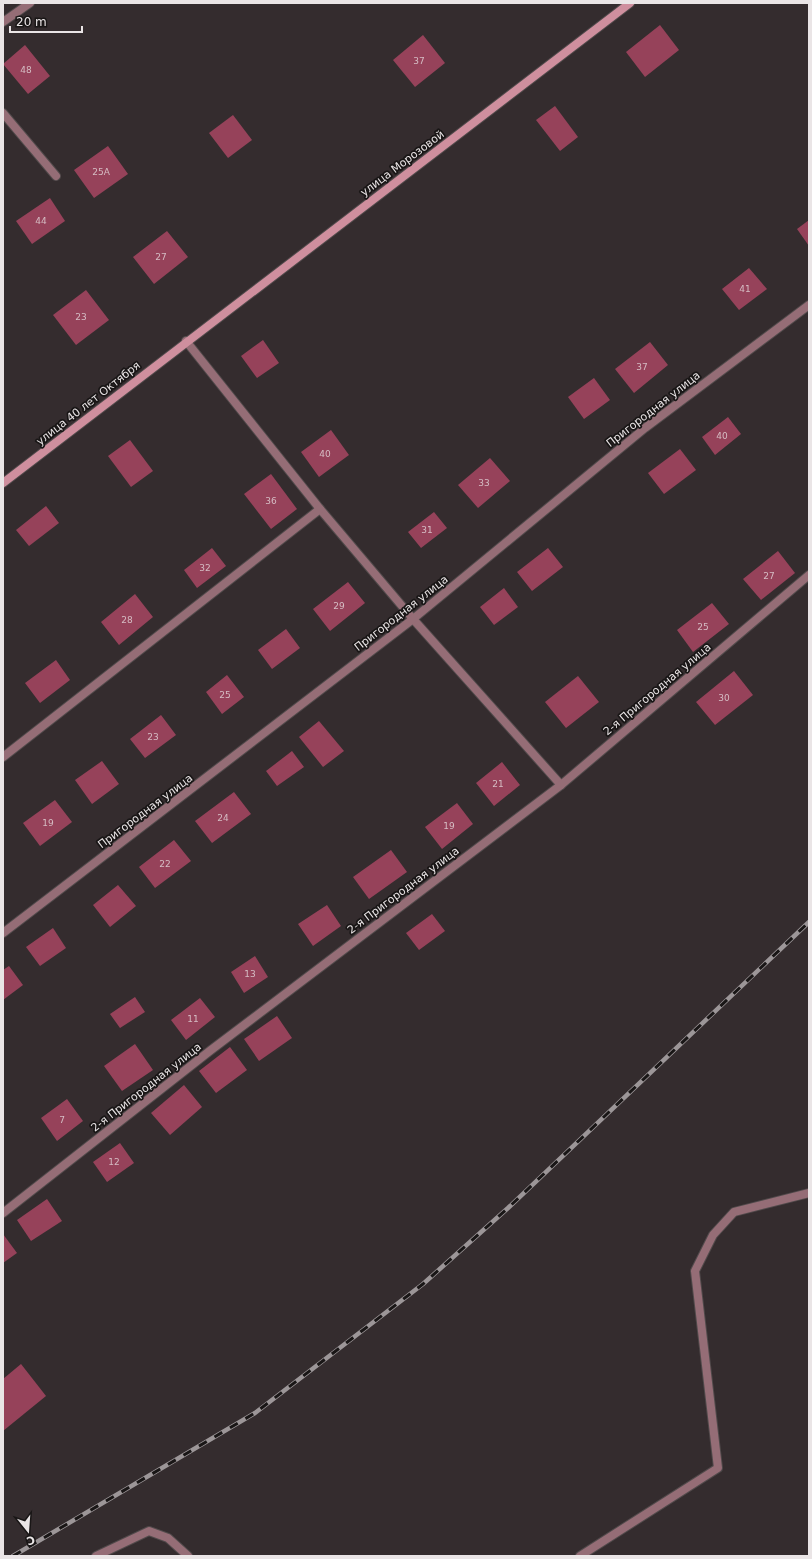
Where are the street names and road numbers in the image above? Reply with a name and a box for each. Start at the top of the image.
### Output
street label: улица Морозовой [358,128,447,199]
street label: улица 40 лет Октября [34,359,143,448]
street label: Пригородная улица [604,369,703,450]
street label: Пригородная улица [352,573,451,654]
street label: 2-я Пригородная улица [601,641,714,738]
street label: Пригородная улица [95,772,195,851]
street label: 2-я Пригородная улица [345,844,462,937]
street label: 2-я Пригородная улица [89,1040,204,1134]

